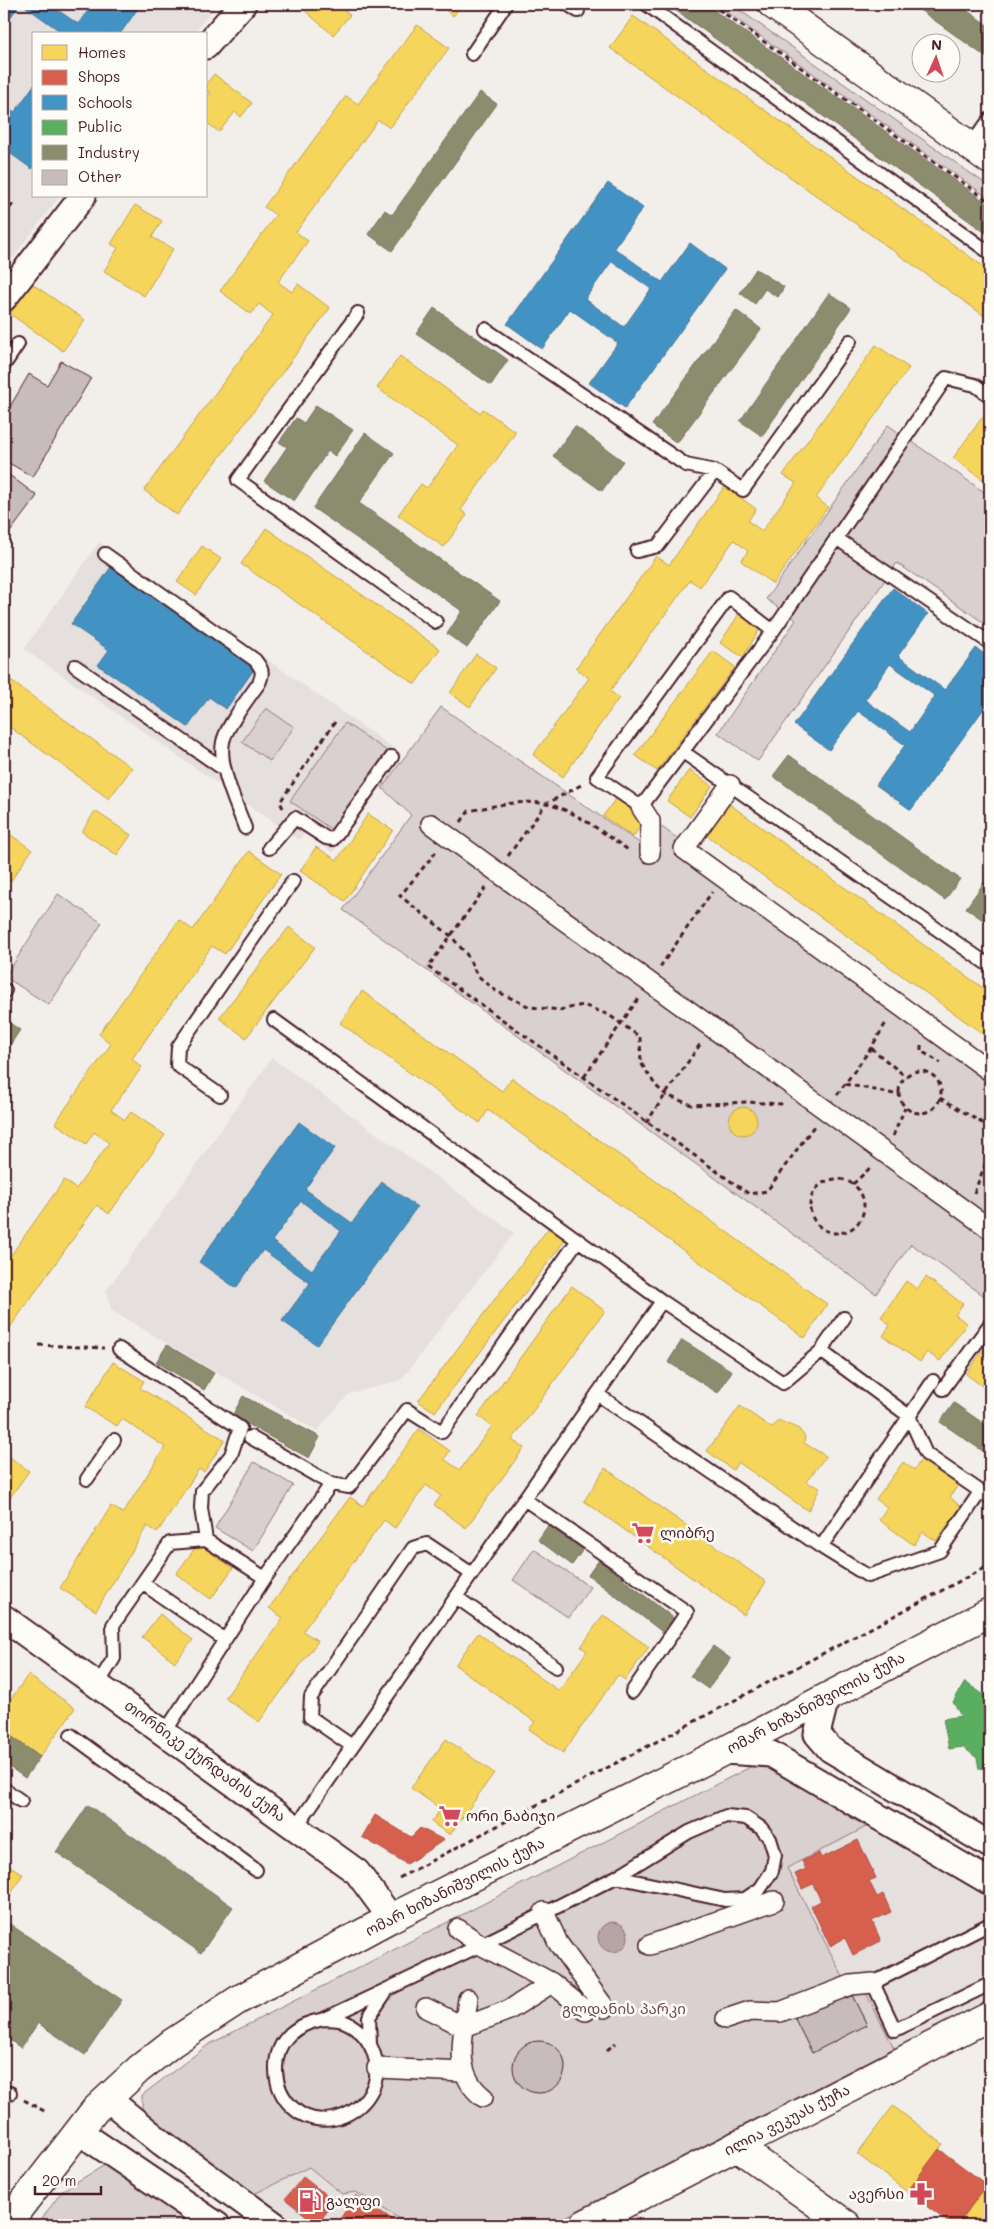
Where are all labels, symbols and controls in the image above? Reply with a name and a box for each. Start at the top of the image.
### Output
legend [32,32,208,198]
north arrow [912,32,962,82]
text: N [931,35,943,54]
text: Homes [78,42,126,62]
text: Shops [78,66,120,86]
text: Schools [78,92,133,112]
text: Public [78,116,122,136]
text: Industry [78,142,140,162]
text: Other [78,166,122,186]
supermarket icon: ლიბრე [630,1520,656,1546]
place label: ლიბრე [660,1522,715,1542]
street label: ომარ ხიზანიშვილის ქუჩა [723,1647,908,1758]
street label: თორნიკე ქურდაძის ქუჩა [121,1695,290,1826]
supermarket icon: ორი ნაბიჯი [437,1803,463,1829]
place label: ორი ნაბიჯი [466,1805,555,1825]
street label: ომარ ხიზანიშვილის ქუჩა [361,1832,548,1940]
park label: გლდანის პარკი [562,1998,686,2018]
street label: ილია ვეკუას ქუჩა [720,2079,853,2160]
scale bar [35,2164,101,2196]
text: 20 m [42,2170,76,2190]
pharmacy icon: ავერსი [908,2181,934,2207]
place label: ავერსი [849,2183,904,2203]
fuel station icon: გალფი [297,2188,323,2214]
place label: გალფი [326,2190,381,2210]

